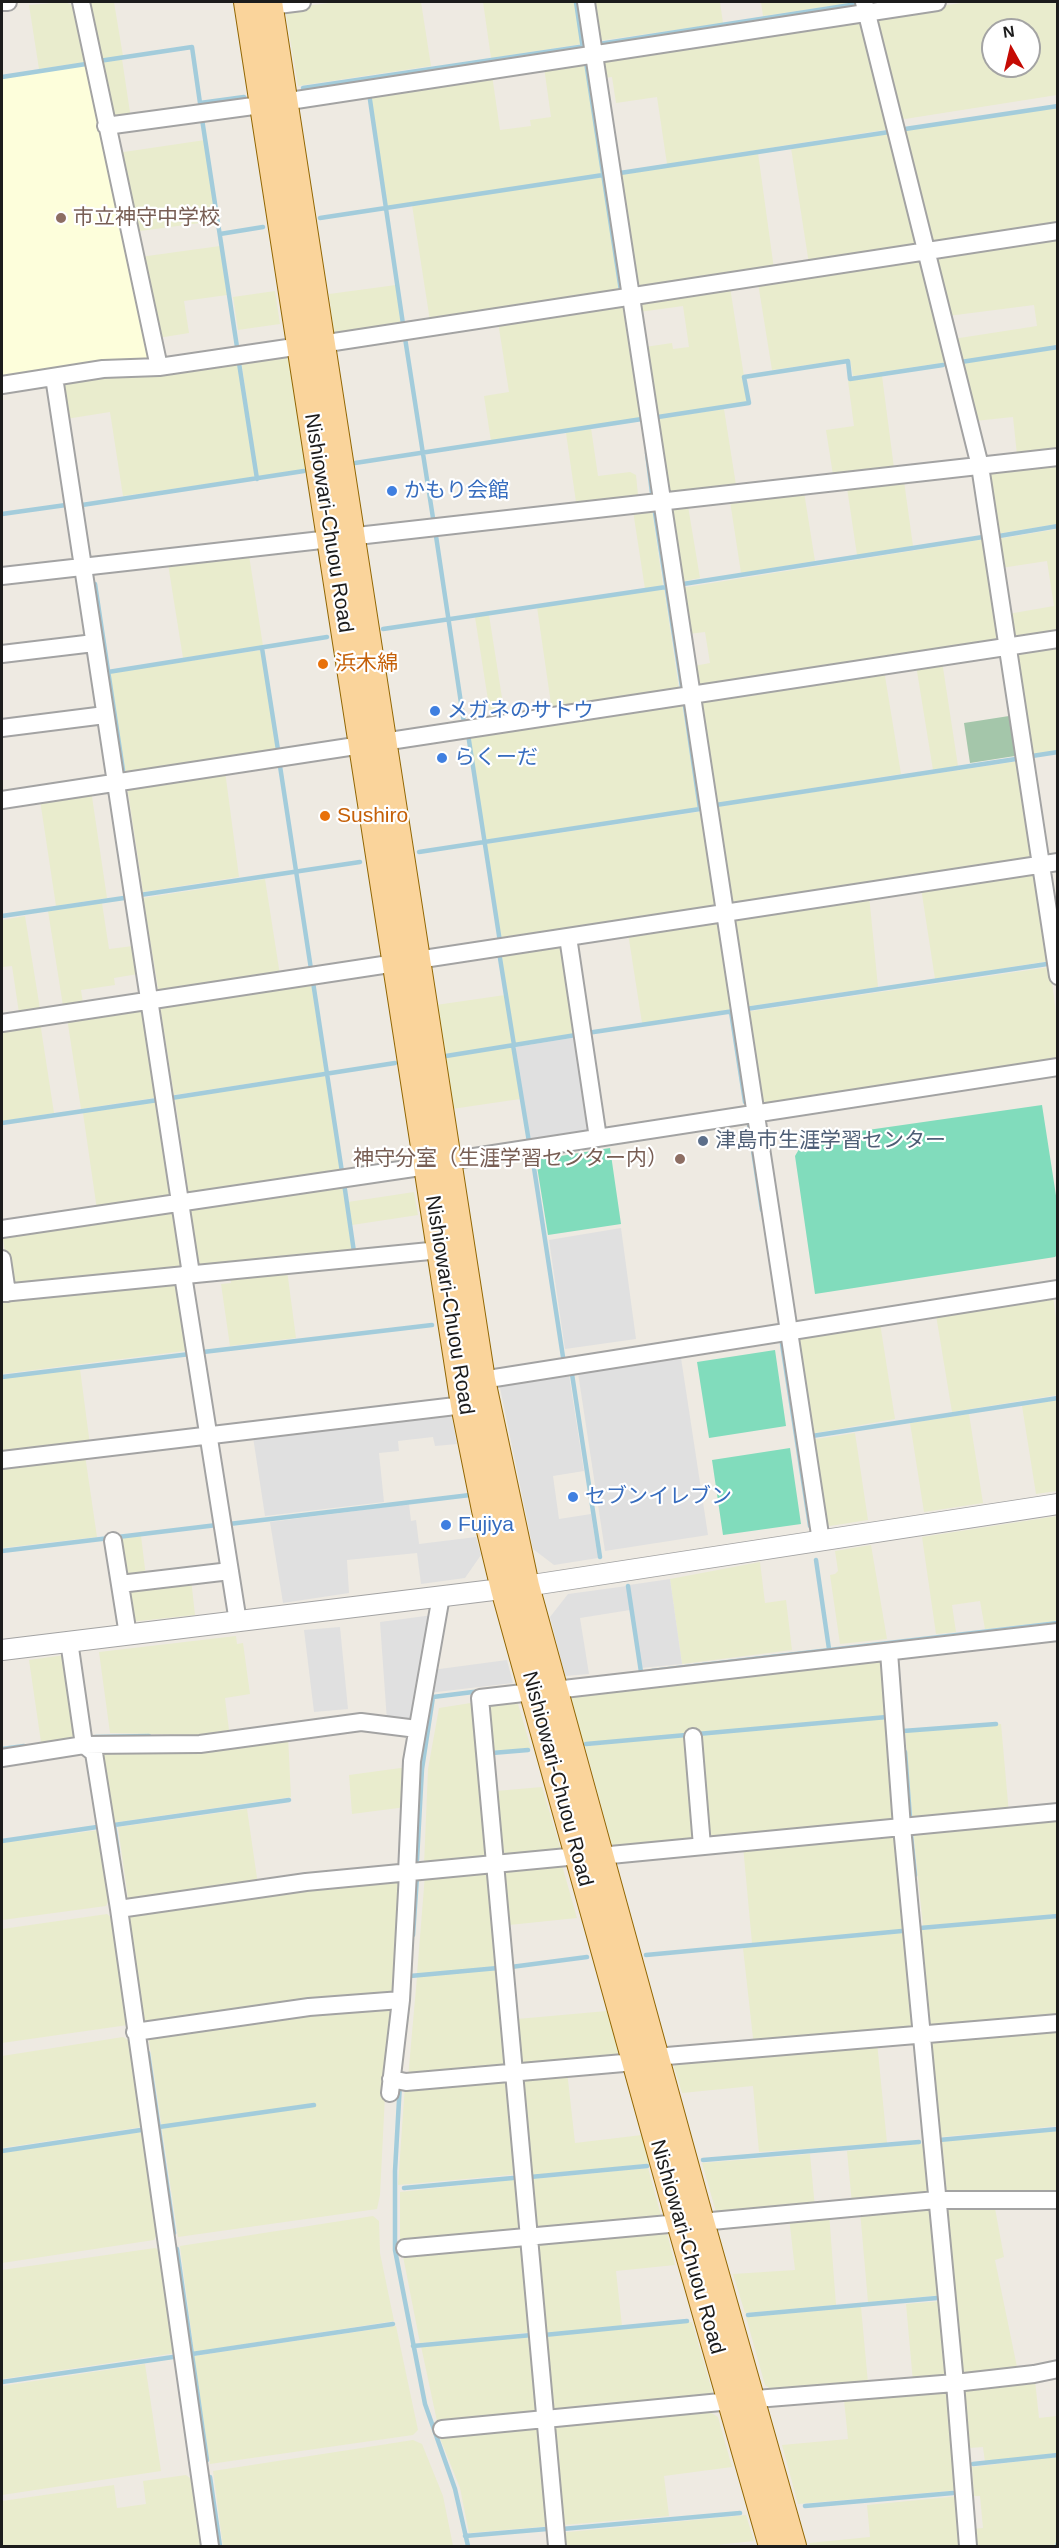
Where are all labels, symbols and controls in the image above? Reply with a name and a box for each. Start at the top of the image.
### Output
north arrow [981,18,1041,78]
text: N [1002,22,1016,41]
place label: 市立神守中学校 [73,205,220,231]
marker: 市立神守中学校 [54,211,68,225]
street label: Nishiowari-Chuou Road [298,412,358,634]
place label: かもり会館 [404,478,509,504]
marker: かもり会館 [385,484,399,498]
place label: 浜木綿 [335,651,398,677]
marker: 浜木綿 [316,657,330,671]
place label: メガネのサトウ [447,698,594,724]
marker: メガネのサトウ [428,704,442,718]
place label: らくーだ [454,745,538,771]
marker: らくーだ [435,751,449,765]
place label: Sushiro [337,803,408,829]
marker: Sushiro [318,809,332,823]
place label: 津島市生涯学習センター [715,1128,946,1154]
marker: 津島市生涯学習センター [696,1134,710,1148]
place label: 神守分室（生涯学習センター内） [353,1146,668,1172]
marker: 神守分室（生涯学習センター内） [673,1152,687,1166]
street label: Nishiowari-Chuou Road [419,1194,479,1416]
place label: セブンイレブン [585,1484,732,1510]
marker: セブンイレブン [566,1490,580,1504]
place label: Fujiya [458,1512,514,1538]
marker: Fujiya [439,1518,453,1532]
street label: Nishiowari-Chuou Road [516,1669,598,1889]
street label: Nishiowari-Chuou Road [644,2137,730,2357]

